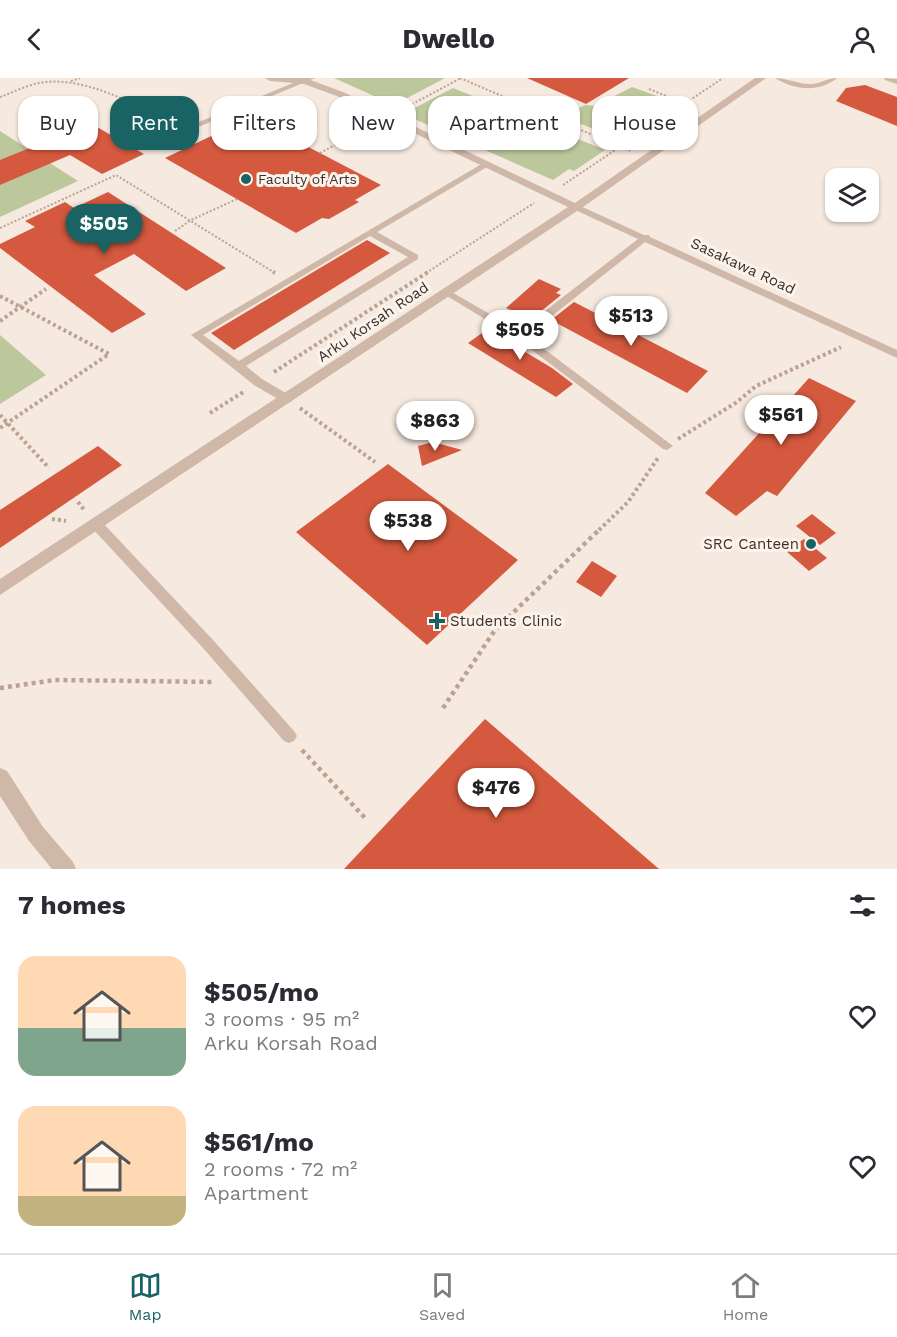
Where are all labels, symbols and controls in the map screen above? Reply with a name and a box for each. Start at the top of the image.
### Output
icon: back [18,23,51,56]
text: Dwello [402,23,495,55]
icon: person [846,23,879,56]
chip: Buy [18,96,98,150]
chip: Rent [110,96,199,150]
chip: Filters [211,96,317,150]
chip: New [329,96,416,150]
chip: Apartment [428,96,580,150]
chip: House [592,96,698,150]
map controls [825,168,879,222]
button: layers [825,168,879,222]
place label: Faculty of Arts [258,171,357,187]
marker: Faculty of Arts [239,172,253,186]
pin: $505 [68,204,140,255]
text: $505 [80,211,128,235]
street label: Sasakawa Road [688,234,798,298]
street label: Arku Korsah Road [314,278,432,366]
pin: $513 [595,296,667,347]
text: $513 [609,303,653,327]
pin: $505 [484,310,556,361]
text: $505 [496,317,544,341]
pin: $561 [745,395,817,446]
pin: $863 [399,401,471,452]
text: $561 [758,402,804,426]
text: $863 [410,408,460,432]
pin: $538 [372,501,444,552]
text: $538 [384,508,432,532]
place label: SRC Canteen [703,535,799,553]
marker: SRC Canteen [804,537,818,551]
marker: Students Clinic [428,612,446,630]
place label: Students Clinic [450,612,562,630]
pin: $476 [460,768,532,819]
text: $476 [472,775,520,799]
icon: filters [846,889,879,922]
text: 7 homes [18,890,126,920]
text: $505/mo [204,977,319,1007]
icon: home [66,980,138,1052]
icon: heart [846,1000,879,1033]
text: 3 rooms · 95 m² [204,1007,359,1031]
text: Arku Korsah Road [204,1031,378,1055]
text: $561/mo [204,1127,314,1157]
icon: home [66,1130,138,1202]
icon: heart [846,1150,879,1183]
text: 2 rooms · 72 m² [204,1157,357,1181]
text: Apartment [204,1181,308,1205]
tab: Map [129,1269,162,1324]
tab: Saved [419,1269,465,1324]
tab: Home [723,1269,768,1324]

